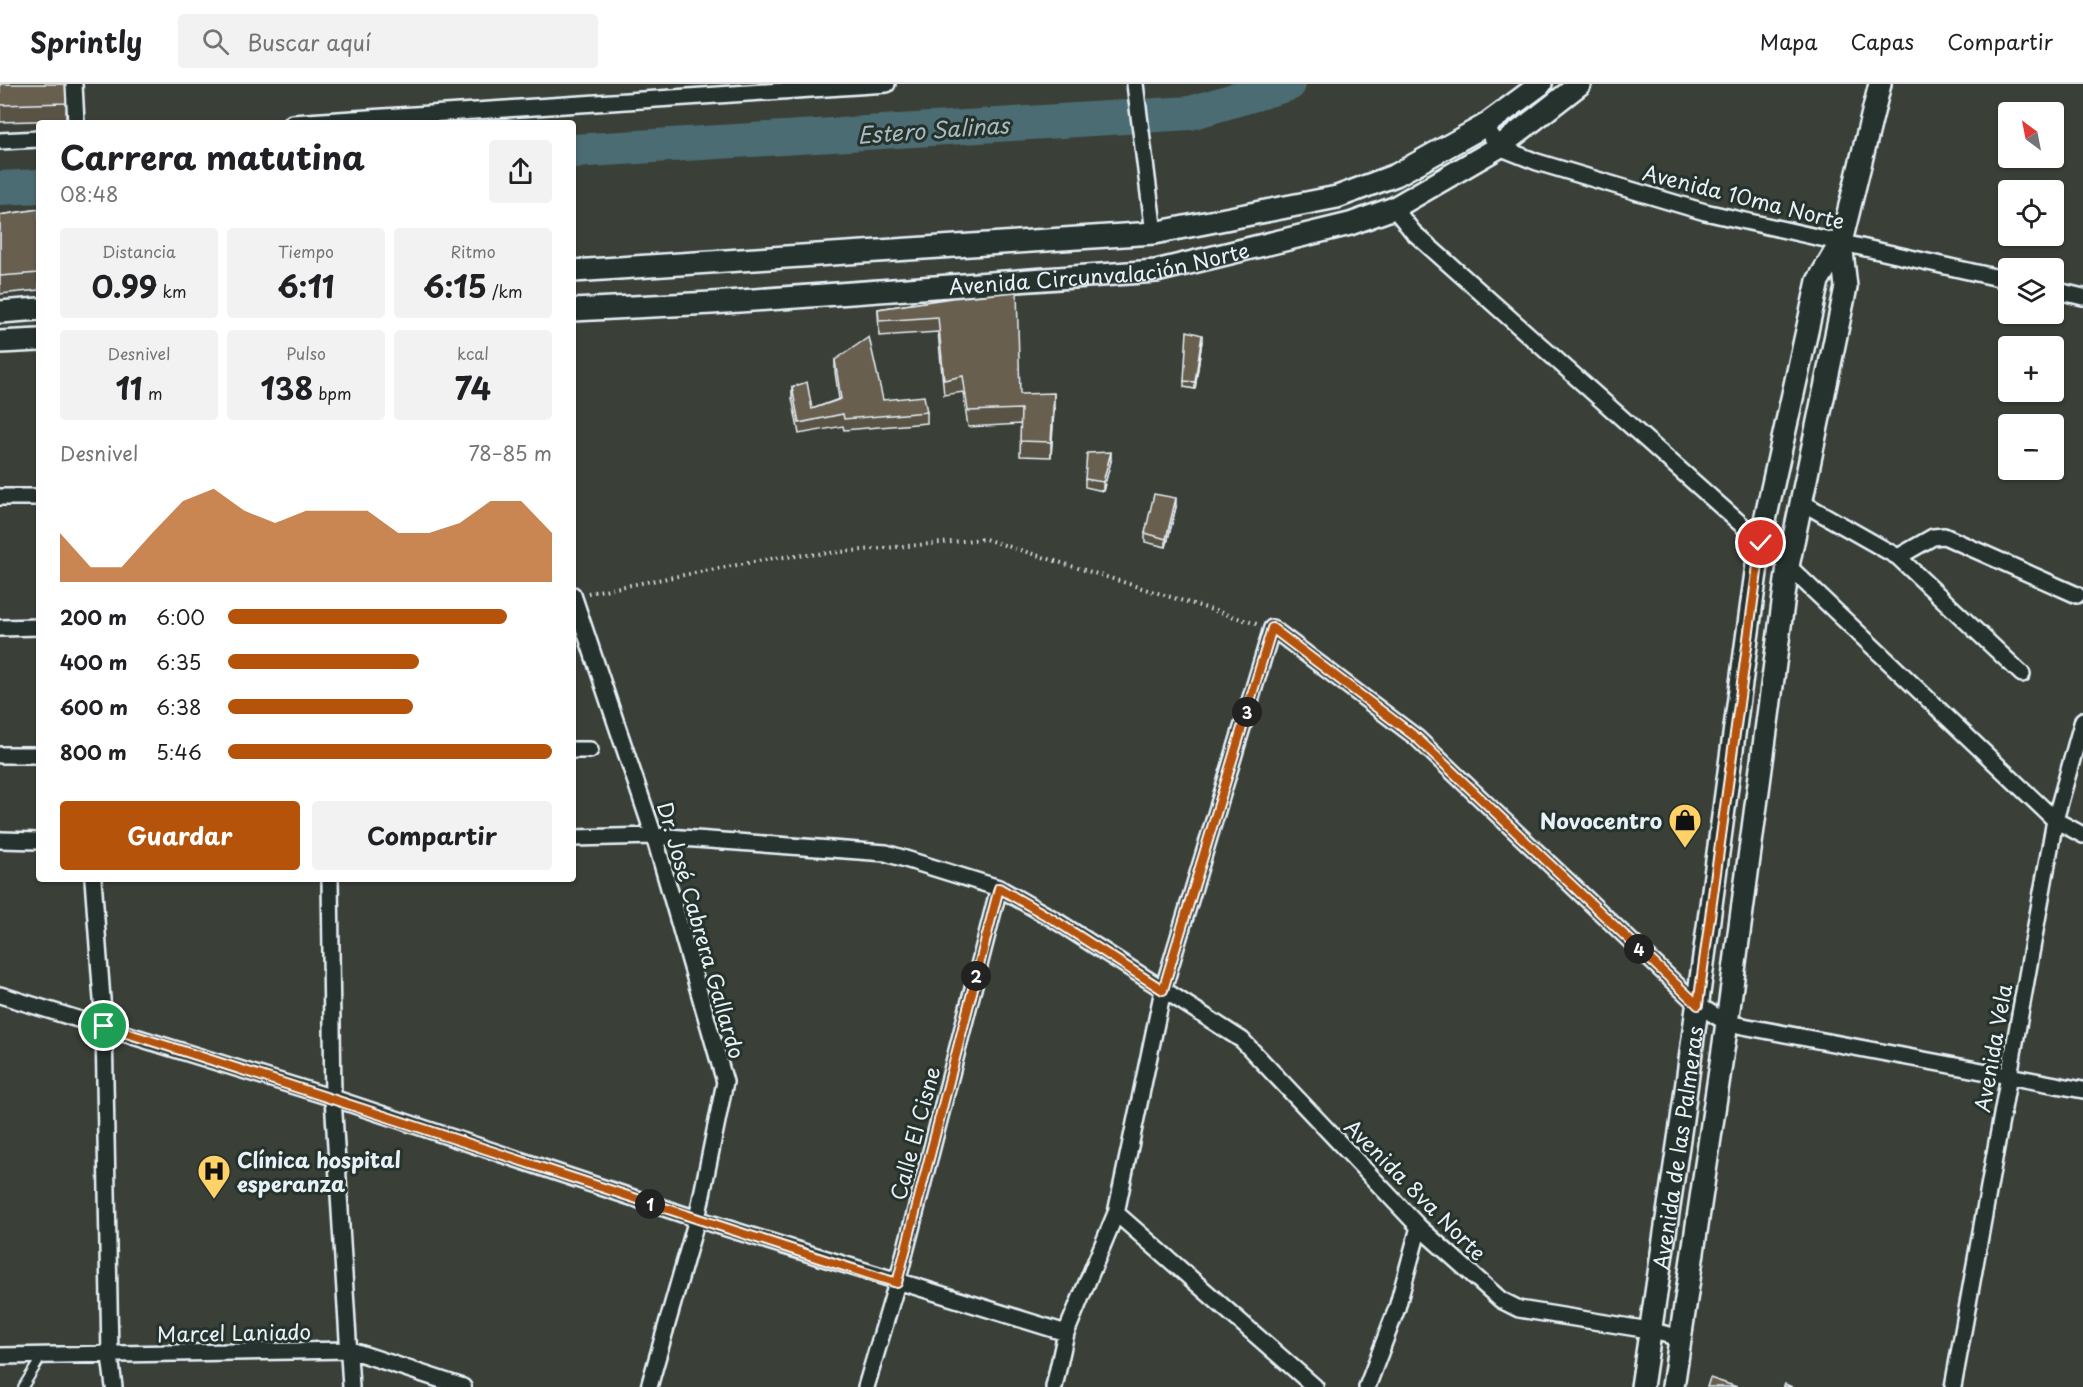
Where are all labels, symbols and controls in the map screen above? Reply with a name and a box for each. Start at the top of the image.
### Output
search box [178,14,598,68]
text: Sprintly [30,20,142,63]
icon: search [199,25,232,58]
text: Buscar aquí [247,25,371,58]
text: Mapa [1760,25,1818,57]
text: Capas [1851,25,1914,57]
text: Compartir [1947,25,2053,57]
north arrow [1998,102,2064,168]
map controls [1998,102,2064,480]
water label: Estero Salinas [856,107,1012,151]
text: Carrera matutina [60,131,365,181]
button: share [489,140,552,203]
street label: Avenida 10ma Norte [1640,155,1848,237]
text: 08:48 [60,179,118,209]
button: locate [1998,180,2064,246]
street label: Avenida Circunvalación Norte [948,233,1252,302]
text: Distancia [102,239,176,263]
text: Tiempo [278,239,334,263]
text: Ritmo [450,239,496,263]
button: layers [1998,258,2064,324]
text: 0.99 [91,263,157,308]
text: 6:11 [277,263,335,308]
text: 6:15 [423,263,487,308]
text: km [157,279,187,303]
text: /km [487,279,523,303]
button: + [1998,336,2064,402]
text: Desnivel [108,341,170,365]
text: Pulso [286,341,326,365]
text: kcal [457,341,489,365]
text: 11 [116,365,143,410]
text: 138 [260,365,313,410]
text: 74 [455,365,491,410]
text: m [143,381,162,405]
text: bpm [313,381,352,405]
button: − [1998,414,2064,480]
text: Desnivel [60,438,138,468]
text: 78–85 m [468,438,552,468]
pin [1735,517,1786,568]
icon: check [1744,526,1777,559]
text: 200 m [60,602,127,632]
text: 6:00 [156,602,205,632]
text: 400 m [60,647,128,677]
text: 6:35 [156,647,201,677]
text: 600 m [60,692,128,722]
text: 6:38 [156,692,201,722]
pin: 3 [1232,697,1262,727]
text: 3 [1242,700,1252,724]
text: 800 m [60,737,127,767]
text: 5:46 [156,737,202,767]
street label: Dr. José Cabrera Gallardo [650,798,754,1062]
button: Guardar [60,801,300,870]
button: Compartir [312,801,552,870]
shop icon: Novocentro [1667,802,1703,849]
place label: Novocentro [1540,804,1662,836]
pin: 4 [1624,934,1654,964]
text: 4 [1634,937,1644,961]
pin: 2 [961,961,991,991]
text: 2 [970,964,982,988]
street label: Avenida Vela [1965,981,2019,1114]
pin [78,1000,129,1051]
icon: arrive [87,1009,120,1042]
street label: Avenida de las Palmeras [1644,1024,1710,1271]
street label: Calle El Cisne [881,1062,947,1204]
street label: Avenida 8va Norte [1338,1111,1494,1267]
place label: Clínica hospital esperanza [237,1143,401,1199]
hospital icon: Clínica hospital esperanza [196,1153,232,1200]
pin: 1 [635,1189,665,1219]
text: 1 [646,1192,654,1216]
street label: Marcel Laniado [157,1315,311,1349]

